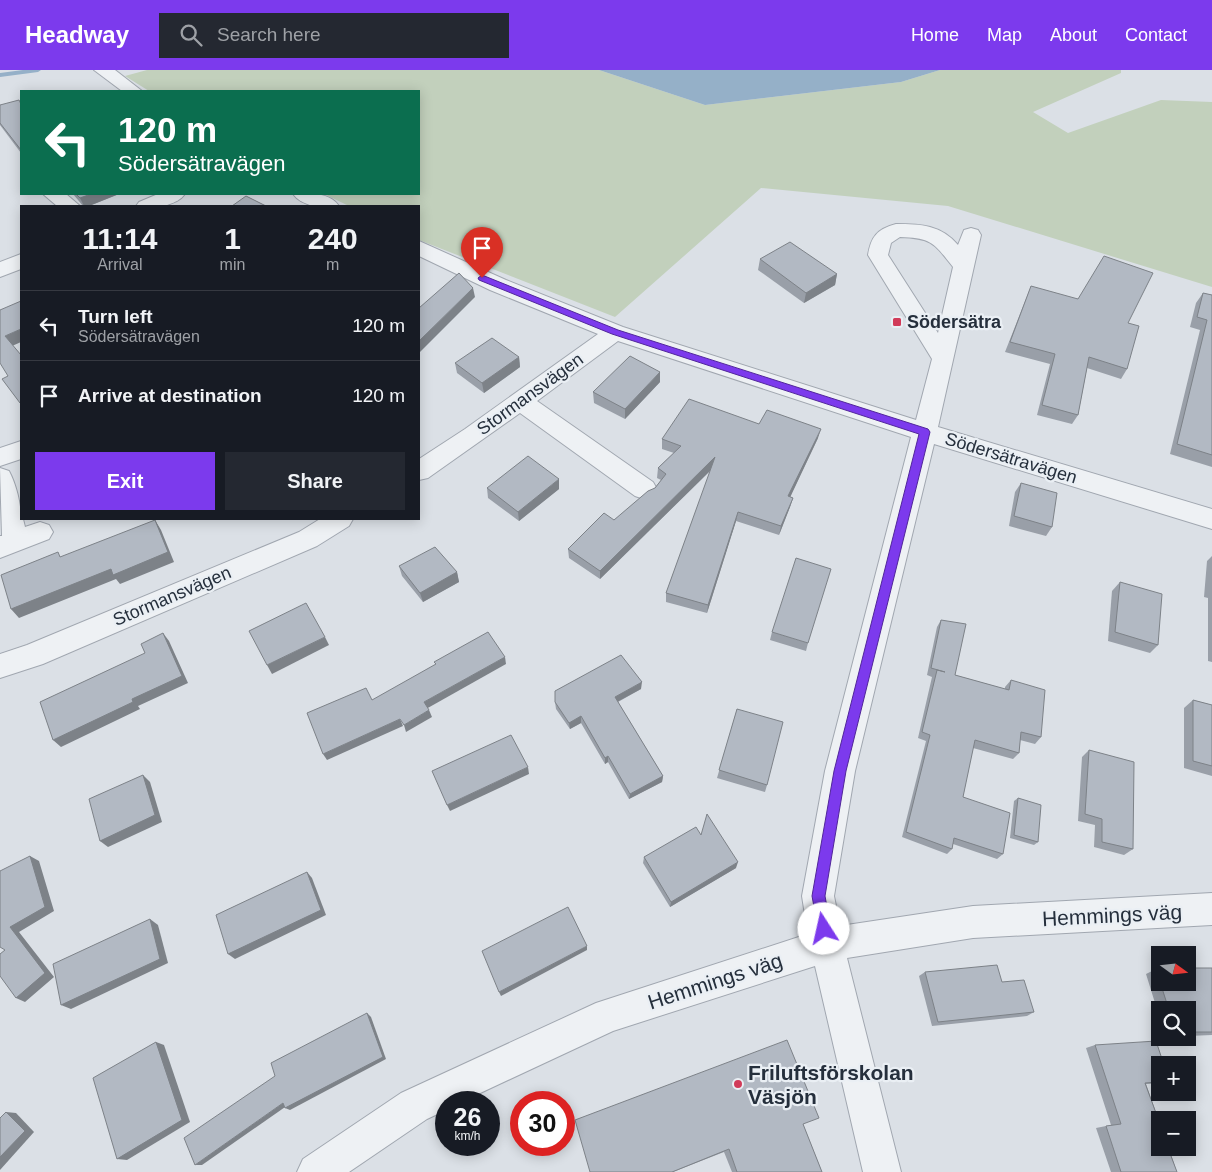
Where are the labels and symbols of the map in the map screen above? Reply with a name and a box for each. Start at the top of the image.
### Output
pin [461,227,503,278]
place label: Södersätra [907,312,1002,332]
marker: Södersätra [891,316,903,328]
street label: Stormansvägen [473,349,587,439]
street label: Södersätravägen [943,428,1079,488]
street label: Stormansvägen [110,562,234,630]
street label: Hemmings väg [1041,900,1183,930]
position arrow [797,902,849,954]
north arrow [1151,946,1196,991]
street label: Hemmings väg [645,948,785,1014]
place label: Friluftsförskolan Väsjön [748,1061,914,1108]
marker: Friluftsförskolan Väsjön [732,1078,744,1090]
speed limit sign: 30 [510,1091,575,1156]

